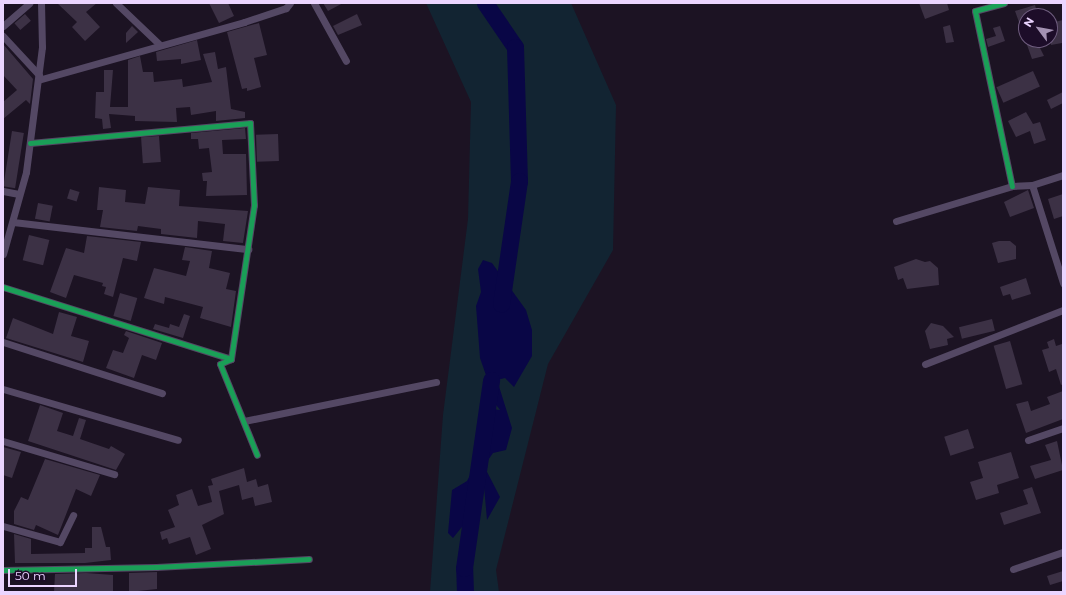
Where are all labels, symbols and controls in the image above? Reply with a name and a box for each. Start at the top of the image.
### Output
north arrow [1018,8,1058,48]
text: N [1020,15,1037,30]
scale bar [10,561,79,587]
text: 50 m [15,568,46,583]

